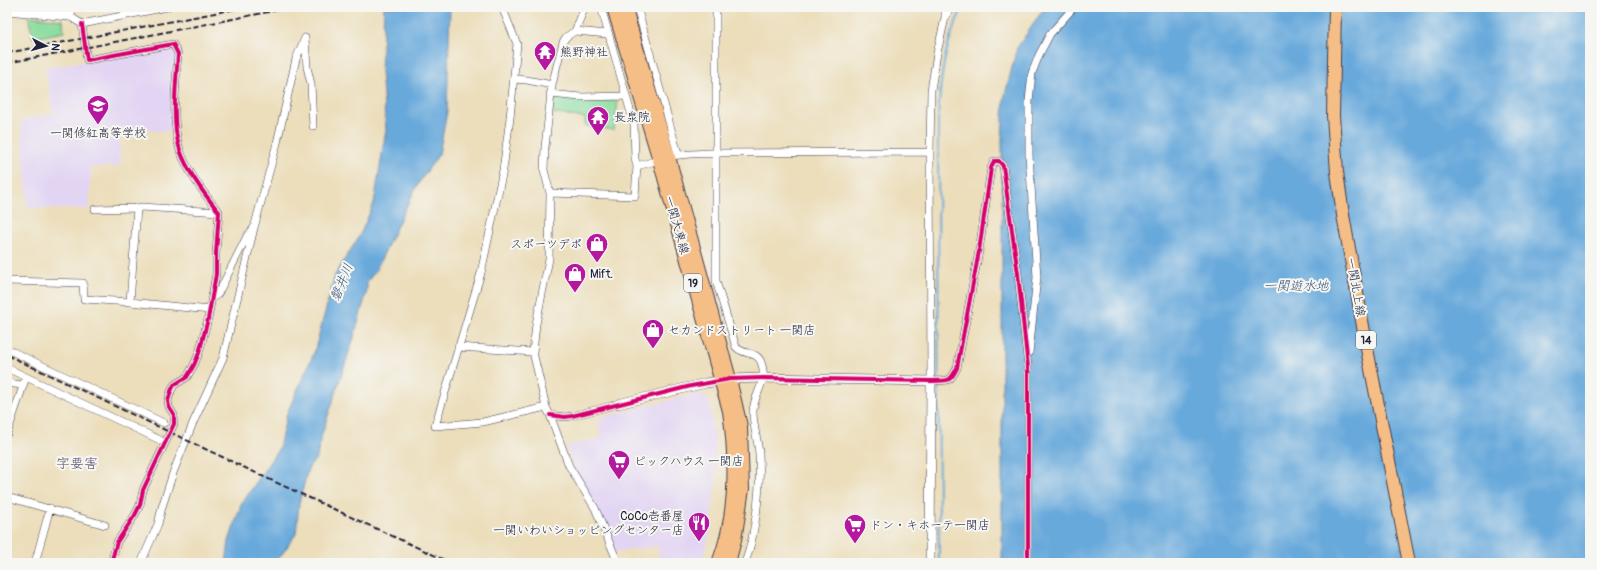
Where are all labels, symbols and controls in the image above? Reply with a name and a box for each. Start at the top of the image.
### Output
north arrow [26,26,66,66]
temple icon: 熊野神社 [532,39,558,72]
text: N [49,43,62,52]
place label: 熊野神社 [560,45,608,60]
school or university icon: 一関修紅高等学校 [85,93,111,126]
temple icon: 長泉院 [585,104,611,137]
place label: 長泉院 [614,110,650,125]
place label: 一関修紅高等学校 [50,126,146,141]
street label: 一関大東線 [661,194,692,256]
shop icon: スポーツデポ [584,231,610,264]
place label: スポーツデポ [510,237,582,252]
street label: 一関北上線 [1343,256,1368,318]
water label: 磐井川 [327,261,357,303]
shop icon: Mift. [562,261,588,294]
place label: Mift. [590,267,613,282]
road number: 19 [684,274,702,292]
water label: 一関遊水地 [1263,278,1329,294]
shop icon: セカンドストリート 一関店 [640,317,666,350]
place label: セカンドストリート 一関店 [668,323,816,338]
road number: 14 [1356,331,1376,349]
supermarket icon: ピックハウス 一関店 [606,448,632,481]
place label: ピックハウス 一関店 [634,454,744,469]
district label: 字要害 [56,455,98,472]
place label: CoCo壱番屋 一関いわいショッピングセンター店 [493,509,684,538]
restaurant icon: CoCo壱番屋 一関いわいショッピングセンター店 [686,510,712,543]
supermarket icon: ドン・キホーテ一関店 [842,512,868,545]
place label: ドン・キホーテ一関店 [870,518,990,533]

